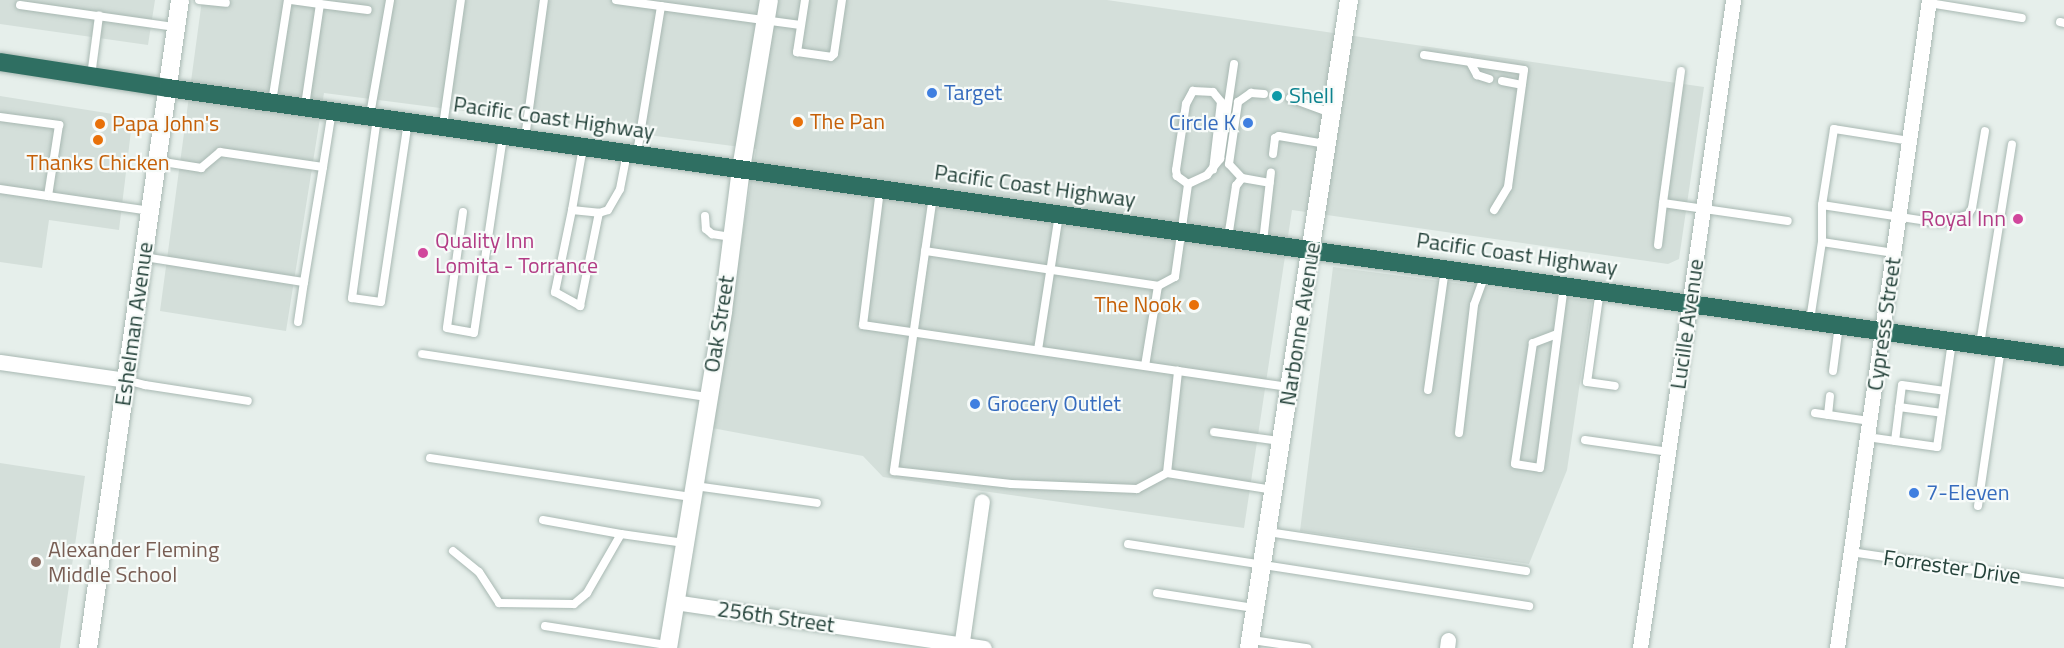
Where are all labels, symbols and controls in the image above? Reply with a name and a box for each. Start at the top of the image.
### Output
place label: Target [944,80,1002,106]
place label: Shell [1289,83,1334,109]
marker: Target [925,86,939,100]
marker: Shell [1270,89,1284,103]
street label: Pacific Coast Highway [452,91,656,145]
place label: The Pan [810,109,885,135]
place label: Circle K [1169,110,1236,136]
place label: Papa John's [112,111,219,137]
marker: The Pan [791,115,805,129]
marker: Circle K [1241,116,1255,130]
marker: Papa John's [93,117,107,131]
marker: Thanks Chicken [91,133,105,147]
place label: Thanks Chicken [26,150,170,176]
street label: Pacific Coast Highway [933,159,1137,213]
place label: Royal Inn [1921,206,2006,232]
marker: Royal Inn [2011,212,2025,226]
place label: Quality Inn Lomita - Torrance [435,227,598,278]
street label: Pacific Coast Highway [1415,227,1619,281]
street label: Eshelman Avenue [109,240,159,408]
street label: Narbonne Avenue [1274,240,1326,408]
marker: Quality Inn Lomita - Torrance [416,246,430,260]
street label: Cypress Street [1862,256,1906,392]
street label: Lucille Avenue [1665,257,1709,391]
street label: Oak Street [698,274,740,374]
place label: The Nook [1094,292,1182,318]
marker: The Nook [1187,298,1201,312]
place label: Grocery Outlet [987,391,1121,417]
marker: Grocery Outlet [968,397,982,411]
place label: 7-Eleven [1926,480,2009,506]
marker: 7-Eleven [1907,486,1921,500]
place label: Alexander Fleming Middle School [48,536,219,588]
street label: Forrester Drive [1882,544,2022,590]
marker: Alexander Fleming Middle School [29,555,43,569]
street label: 256th Street [716,596,836,638]

